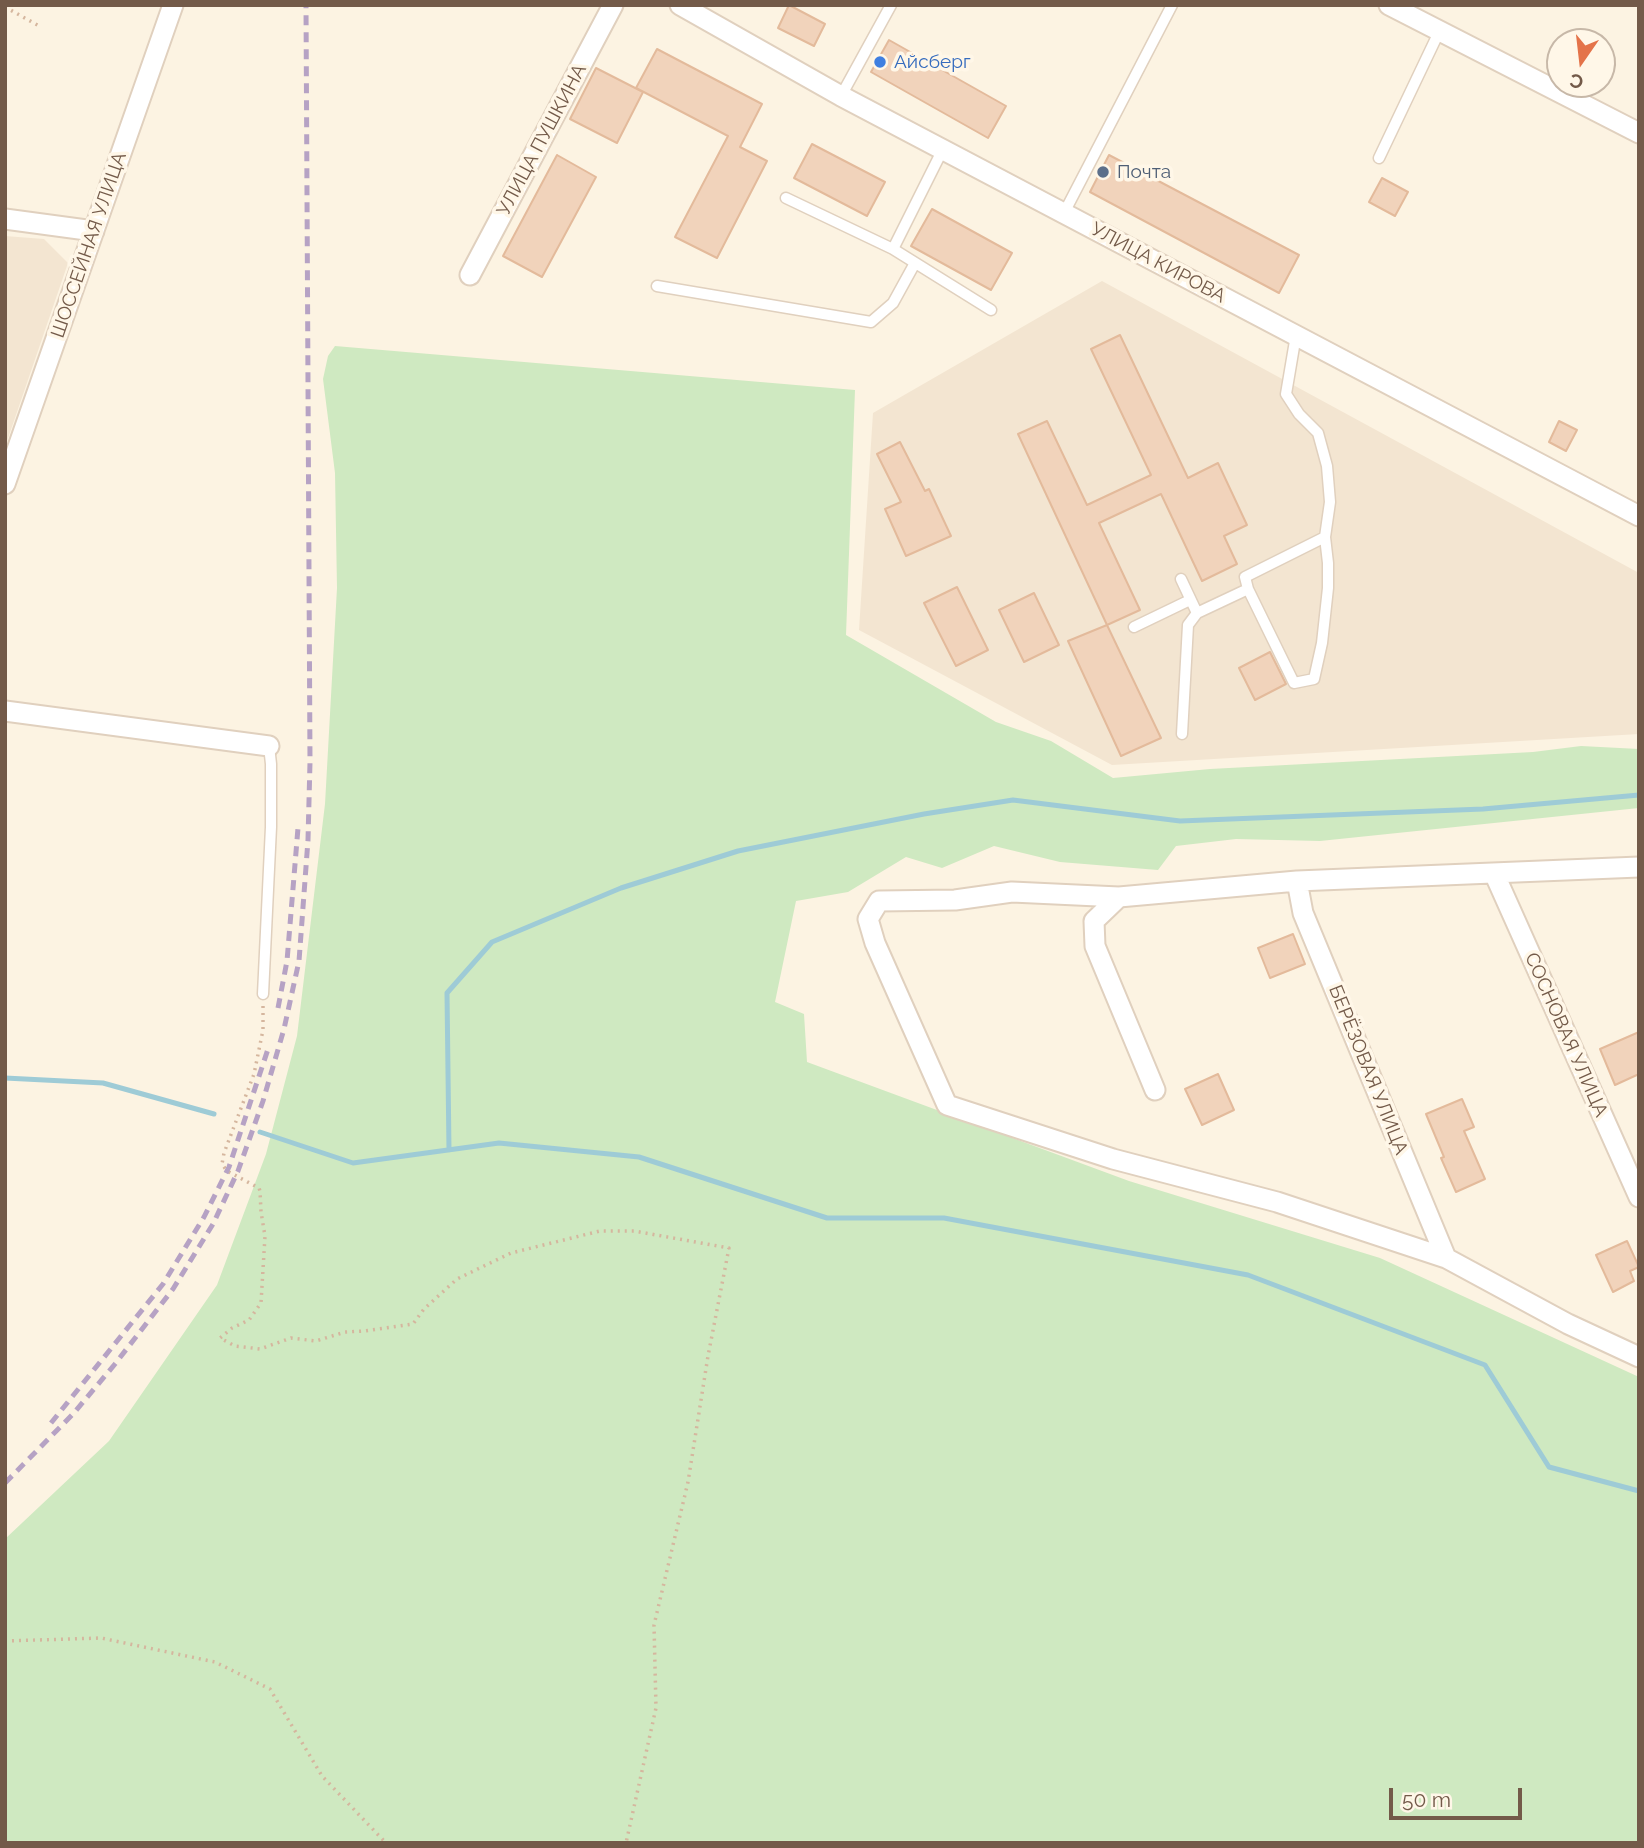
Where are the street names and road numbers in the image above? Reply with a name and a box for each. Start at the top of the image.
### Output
street label: УЛИЦА ПУШКИНА [492,60,592,220]
street label: ШОССЕЙНАЯ УЛИЦА [47,149,131,341]
street label: УЛИЦА КИРОВА [1087,218,1229,308]
street label: СОСНОВАЯ УЛИЦА [1520,949,1612,1121]
street label: БЕРЁЗОВАЯ УЛИЦА [1324,982,1412,1158]

